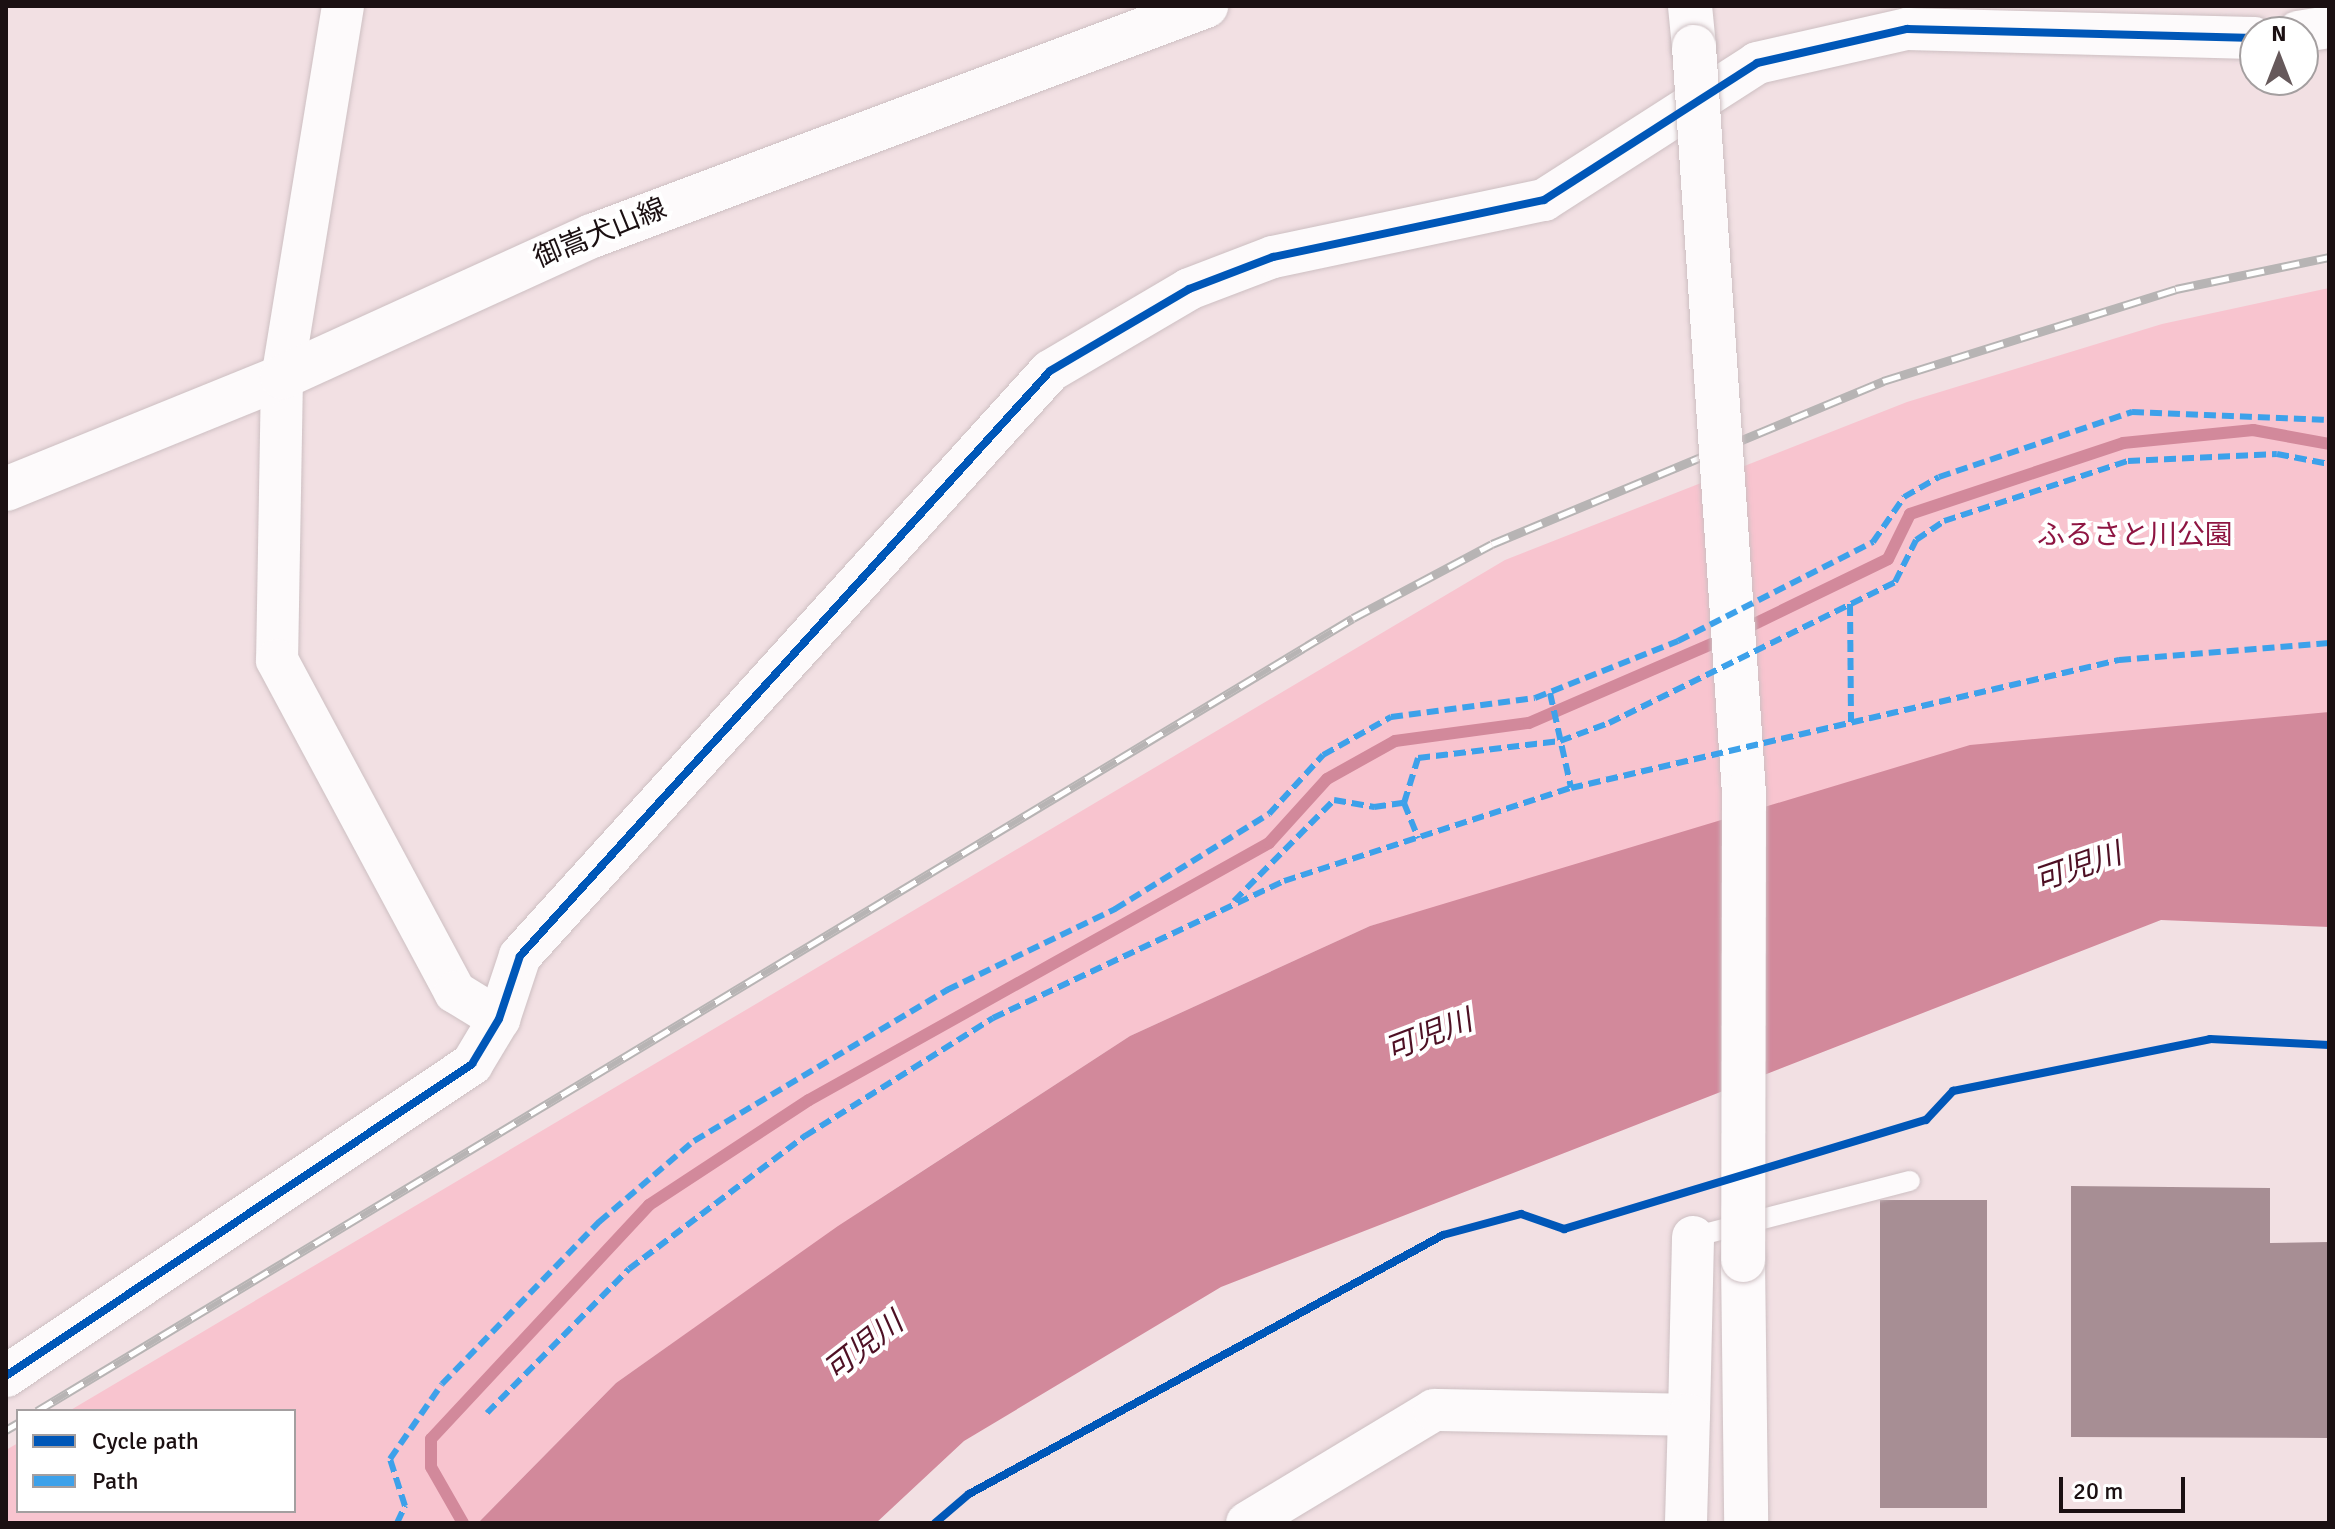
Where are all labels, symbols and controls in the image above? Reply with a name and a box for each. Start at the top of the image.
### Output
north arrow [2239,16,2319,96]
text: N [2271,20,2287,47]
street label: 御嵩犬山線 [529,191,671,275]
park label: ふるさと川公園 [2037,518,2233,552]
water label: 可児川 [2030,836,2126,900]
water label: 可児川 [1381,1003,1477,1069]
water label: 可児川 [817,1305,911,1389]
legend [16,1409,296,1513]
text: Cycle path [92,1426,199,1456]
scale bar [2063,1461,2189,1511]
text: Path [92,1466,138,1496]
text: 20 m [2073,1476,2123,1506]

